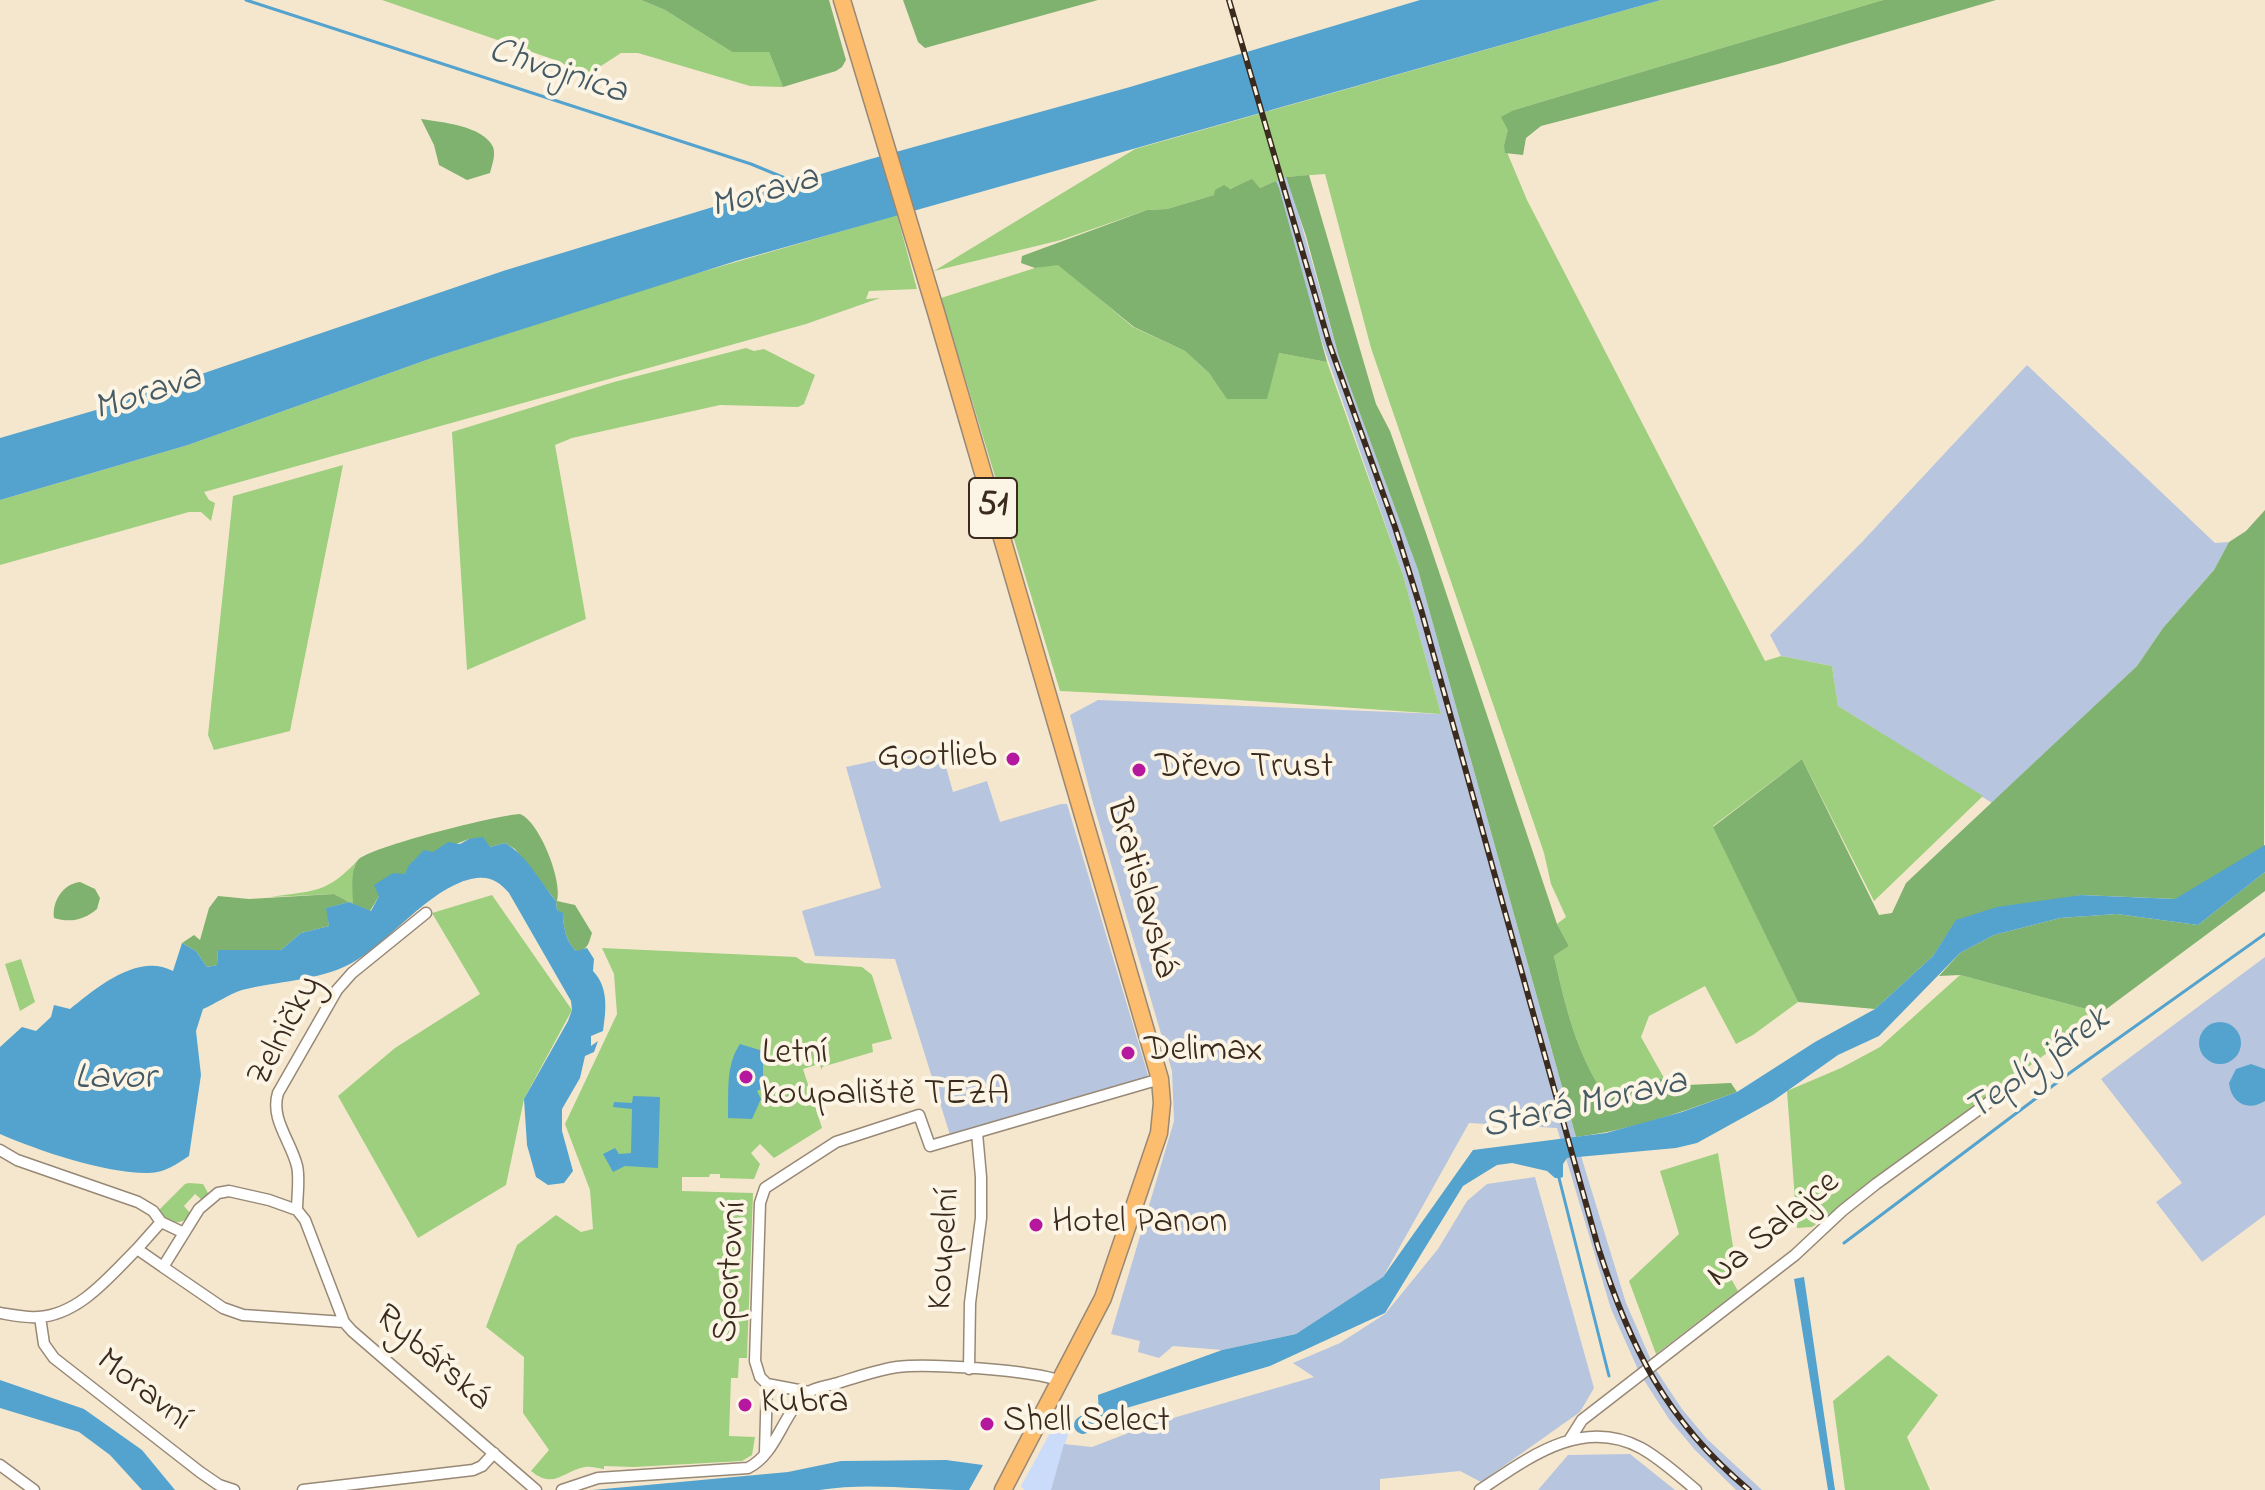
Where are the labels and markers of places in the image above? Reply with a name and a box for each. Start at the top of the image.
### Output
place label: Gootlieb [877,737,997,781]
place label: Dřevo Trust [1155,748,1333,792]
marker: Gootlieb [1004,750,1022,768]
marker: Dřevo Trust [1130,761,1148,779]
place label: Delimax [1144,1031,1263,1075]
place label: Letní koupaliště TEZA [762,1034,1009,1119]
marker: Delimax [1119,1044,1137,1062]
marker: Letní koupaliště TEZA [737,1068,755,1086]
place label: Hotel Panon [1052,1203,1227,1247]
marker: Hotel Panon [1027,1216,1045,1234]
place label: Kubra [761,1383,849,1427]
marker: Kubra [736,1396,754,1414]
place label: Shell Select [1003,1402,1170,1446]
marker: Shell Select [978,1415,996,1433]

